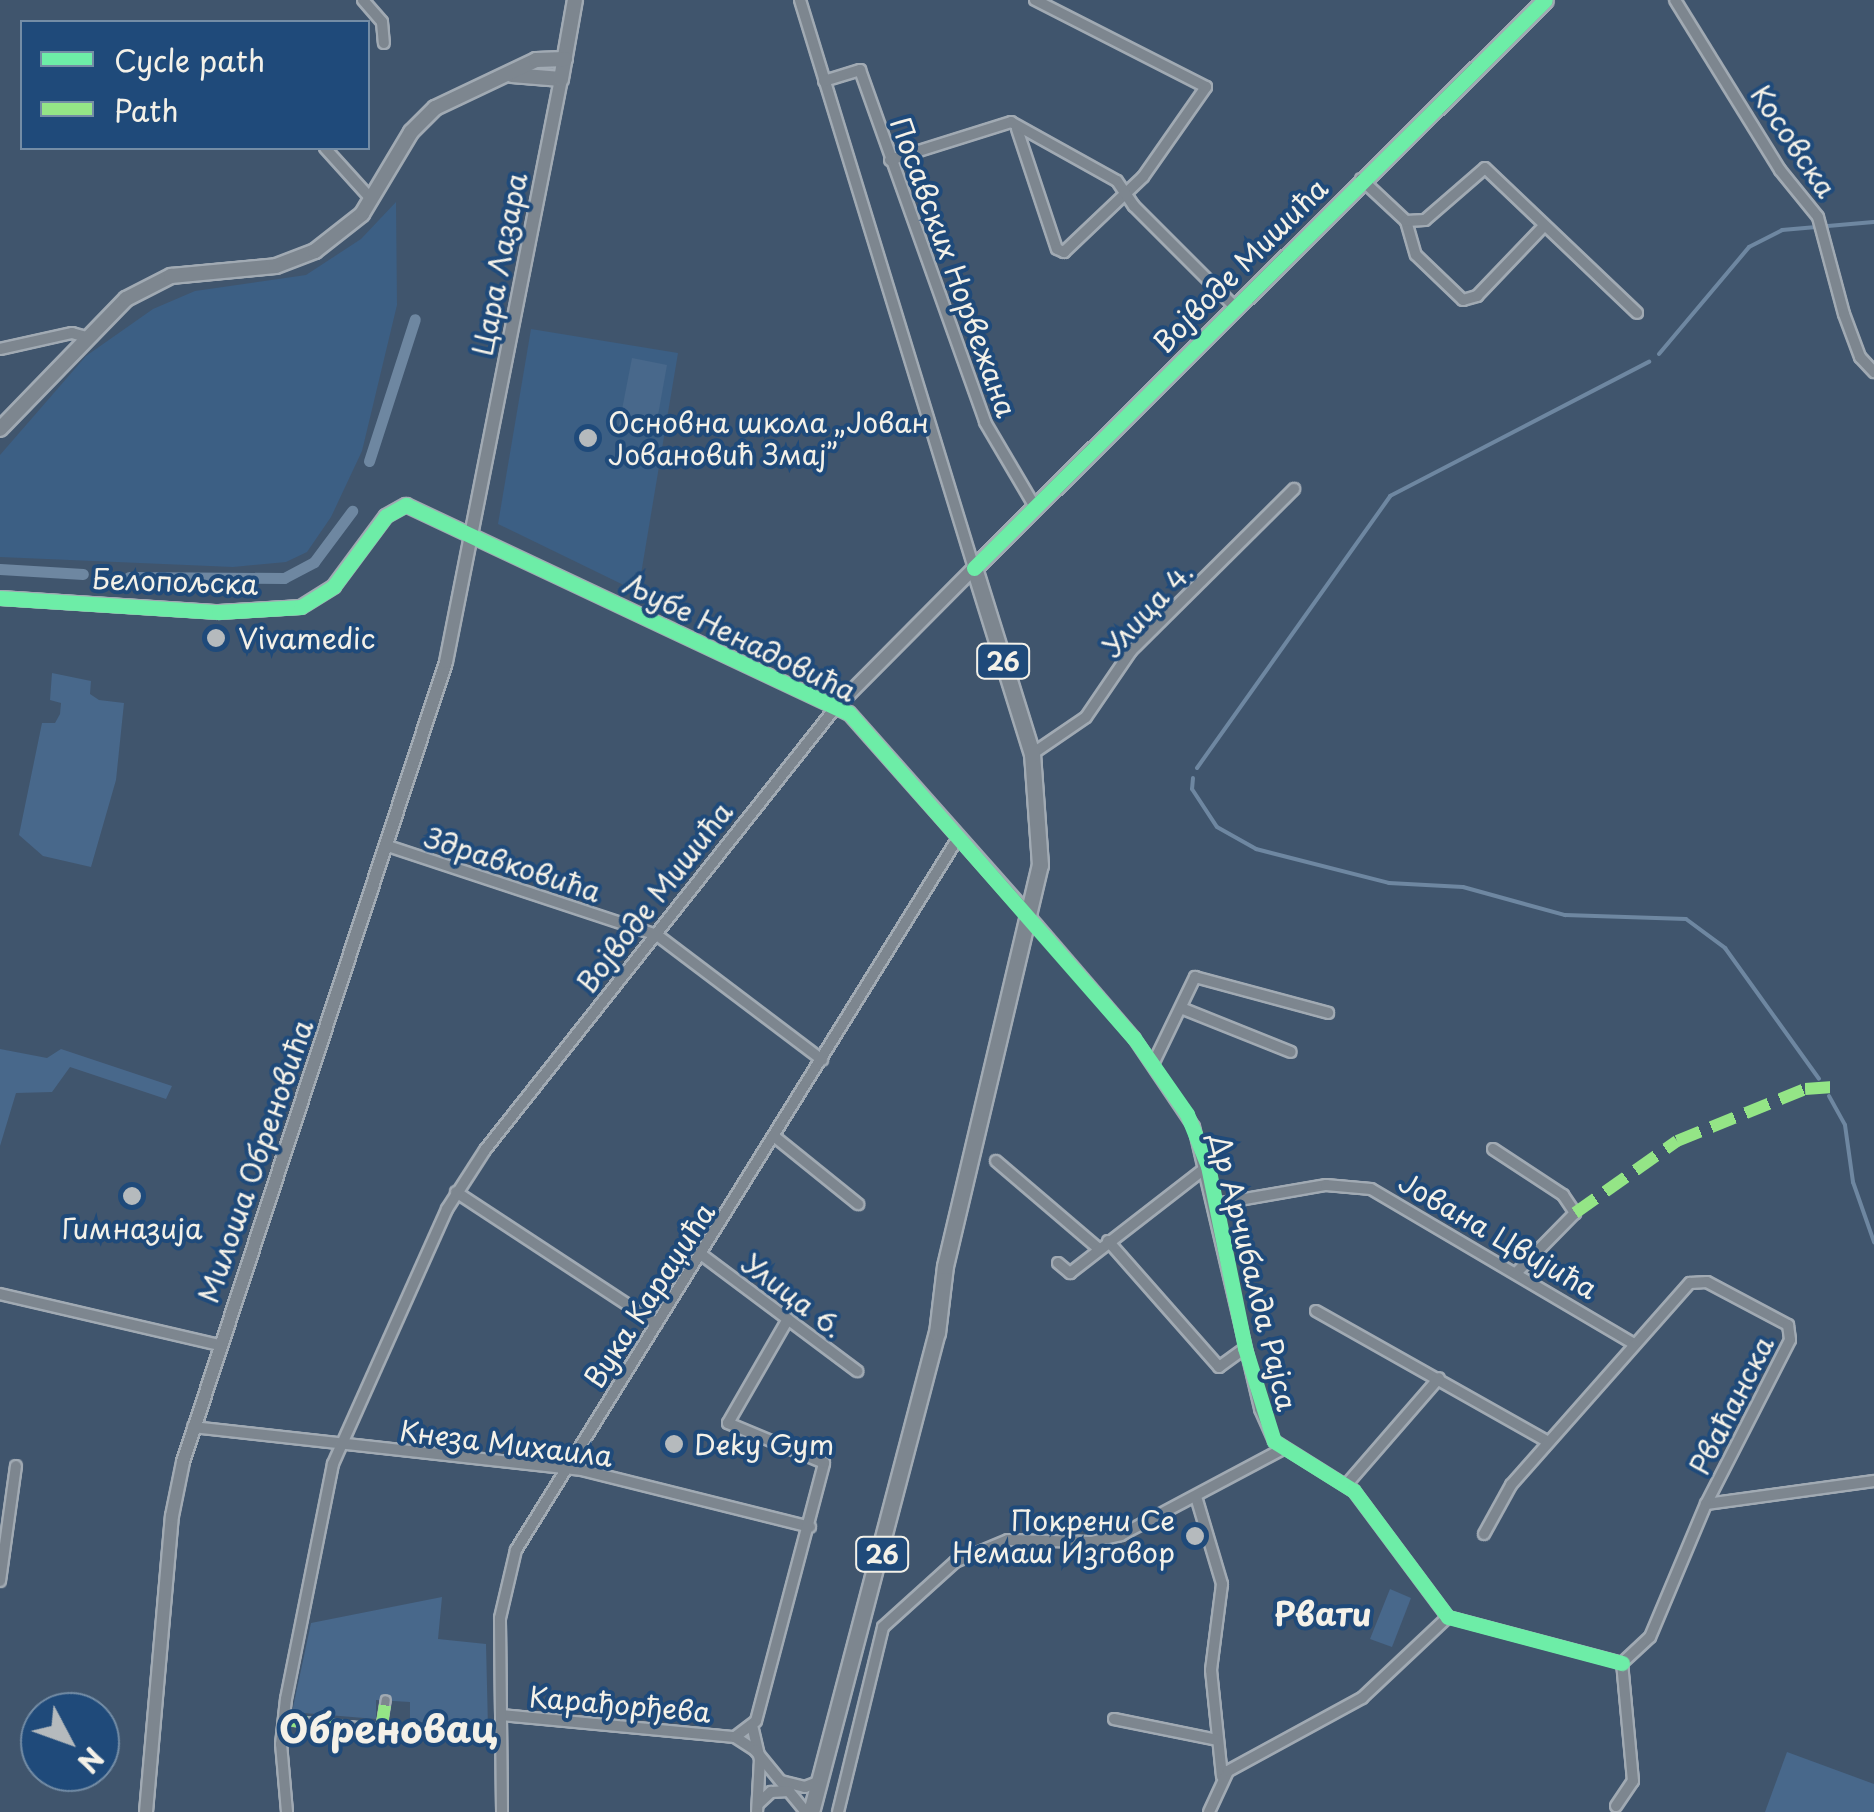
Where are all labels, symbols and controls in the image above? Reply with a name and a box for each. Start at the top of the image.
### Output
legend [20,20,370,150]
text: Cycle path [114,37,265,82]
street label: Косовска [1744,79,1844,203]
text: Path [114,87,179,132]
street label: Посавских Норвежана [884,112,1024,422]
street label: Цара Лазара [465,170,533,358]
street label: Војводе Мишића [1145,170,1335,360]
place label: Основна школа „Јован Јовановић Змај” [608,405,930,471]
marker: Основна школа „Јован Јовановић Змај” [577,427,599,449]
street label: Улица 4. [1094,554,1200,664]
street label: Белопољска [91,561,259,601]
street label: Љубе Ненадовића [618,566,862,708]
place label: Vivamedic [238,621,375,655]
marker: Vivamedic [203,625,229,651]
road number: 26 [976,641,1030,681]
street label: Војводе Мишића [569,794,739,1000]
street label: Здравковића [421,820,605,908]
street label: Милоша Обреновића [191,1015,319,1307]
street label: Др Арчибалда Рајса [1203,1130,1305,1414]
street label: Јована Цвијића [1393,1164,1603,1306]
marker: Гимназија [121,1185,143,1207]
street label: Вука Караџића [576,1196,722,1394]
place label: Гимназија [61,1211,203,1245]
street label: Улица 6. [735,1246,851,1344]
street label: Рваћанска [1682,1330,1780,1480]
street label: Кнеза Михаила [397,1413,615,1473]
place label: Deky Gym [694,1427,838,1461]
marker: Deky Gym [663,1433,685,1455]
place label: Покрени Се Немаш Изговор [952,1503,1175,1569]
marker: Покрени Се Немаш Изговор [1184,1525,1206,1547]
road number: 26 [854,1534,910,1574]
district label: Рвати [1274,1594,1372,1632]
street label: Карађорђева [528,1679,712,1729]
north arrow [20,1692,120,1792]
district label: Обреновац [279,1705,497,1751]
text: N [68,1738,115,1783]

